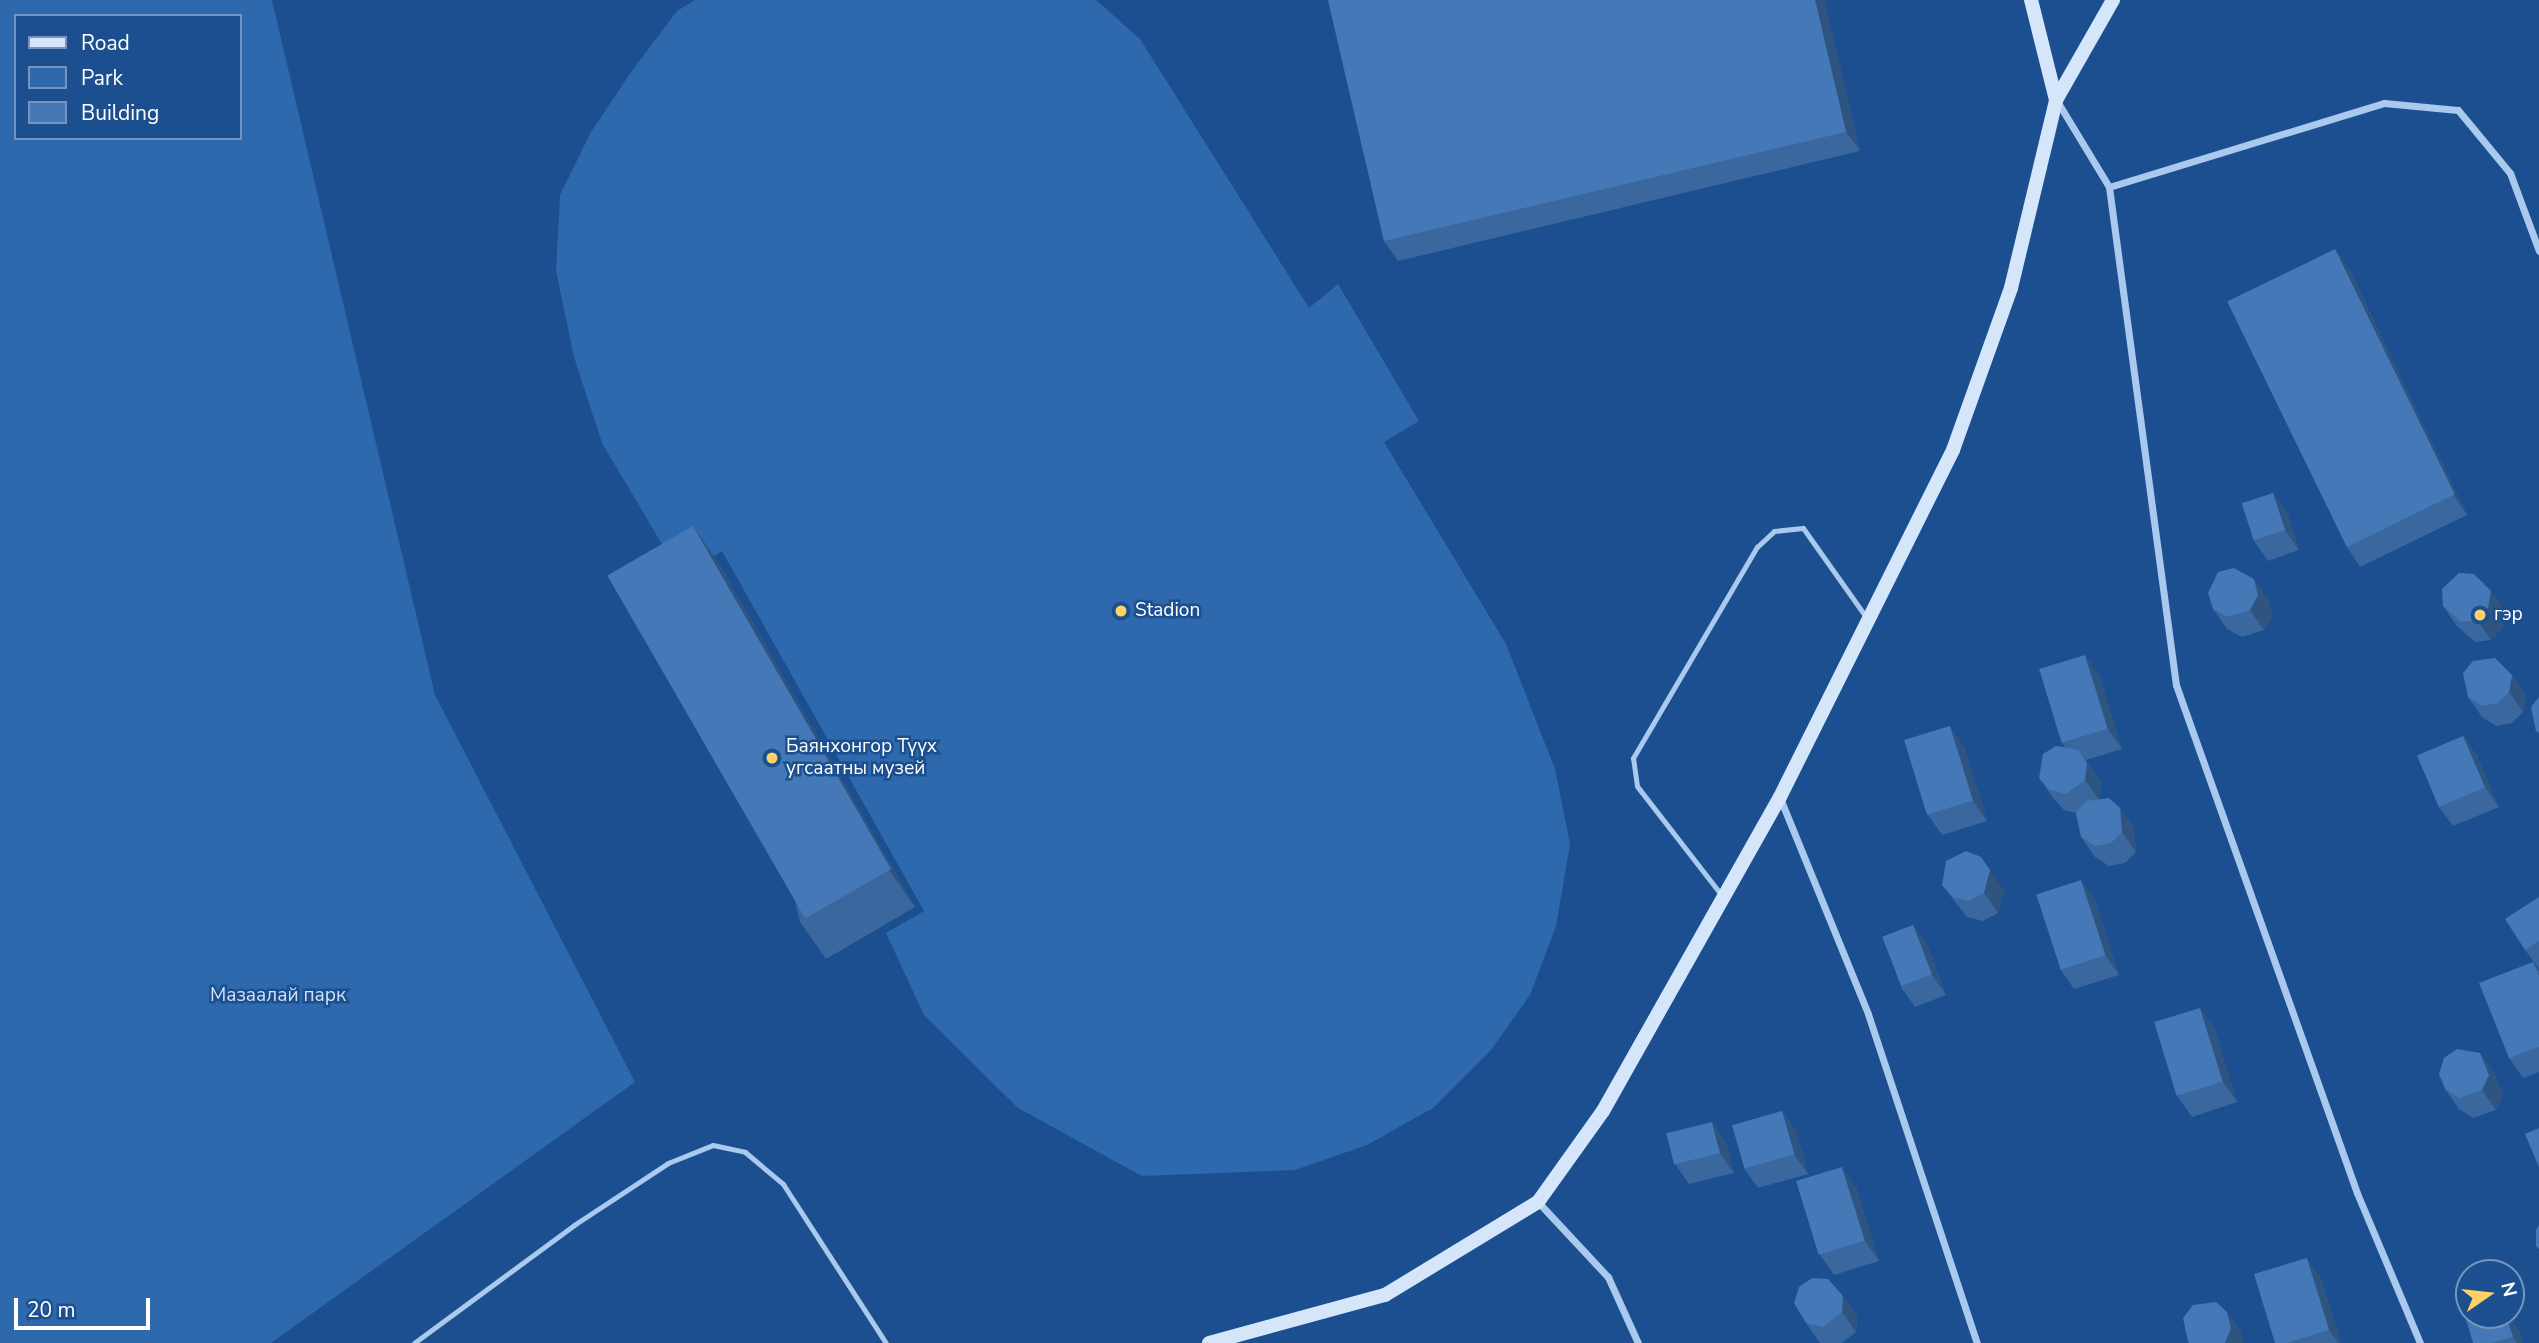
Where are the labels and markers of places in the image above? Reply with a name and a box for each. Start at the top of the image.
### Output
place label: Stadion [1135,600,1200,622]
marker: Stadion [1113,603,1129,619]
place label: гэр [2494,604,2523,626]
marker: гэр [2472,607,2488,623]
place label: Баянхонгор Түүх угсаатны музей [786,736,937,780]
marker: Баянхонгор Түүх угсаатны музей [764,750,780,766]

